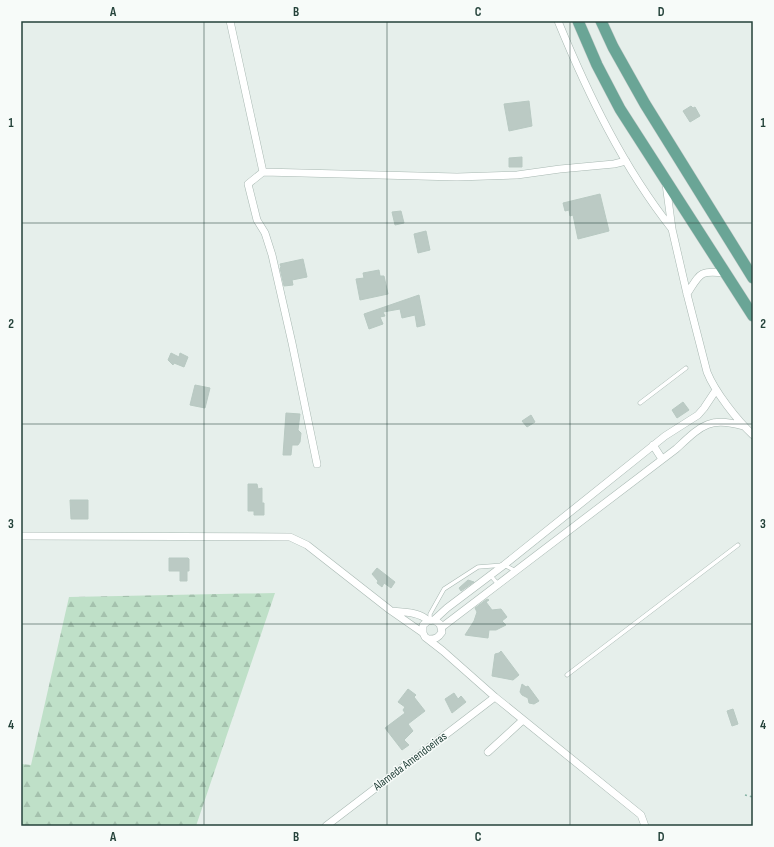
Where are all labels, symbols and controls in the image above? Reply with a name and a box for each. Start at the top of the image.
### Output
text: A [109,4,117,20]
text: B [293,4,299,20]
text: C [475,4,482,20]
text: D [658,4,665,20]
text: 1 [8,115,14,131]
text: 1 [760,115,766,131]
text: 2 [8,316,14,332]
text: 2 [760,316,766,332]
text: 3 [8,516,14,532]
text: 3 [760,516,766,532]
text: 4 [8,717,14,733]
text: 4 [760,717,766,733]
street label: Alameda Amendoeiras [370,729,450,795]
text: A [109,829,117,845]
text: B [293,829,299,845]
text: C [475,829,482,845]
text: D [658,829,665,845]

